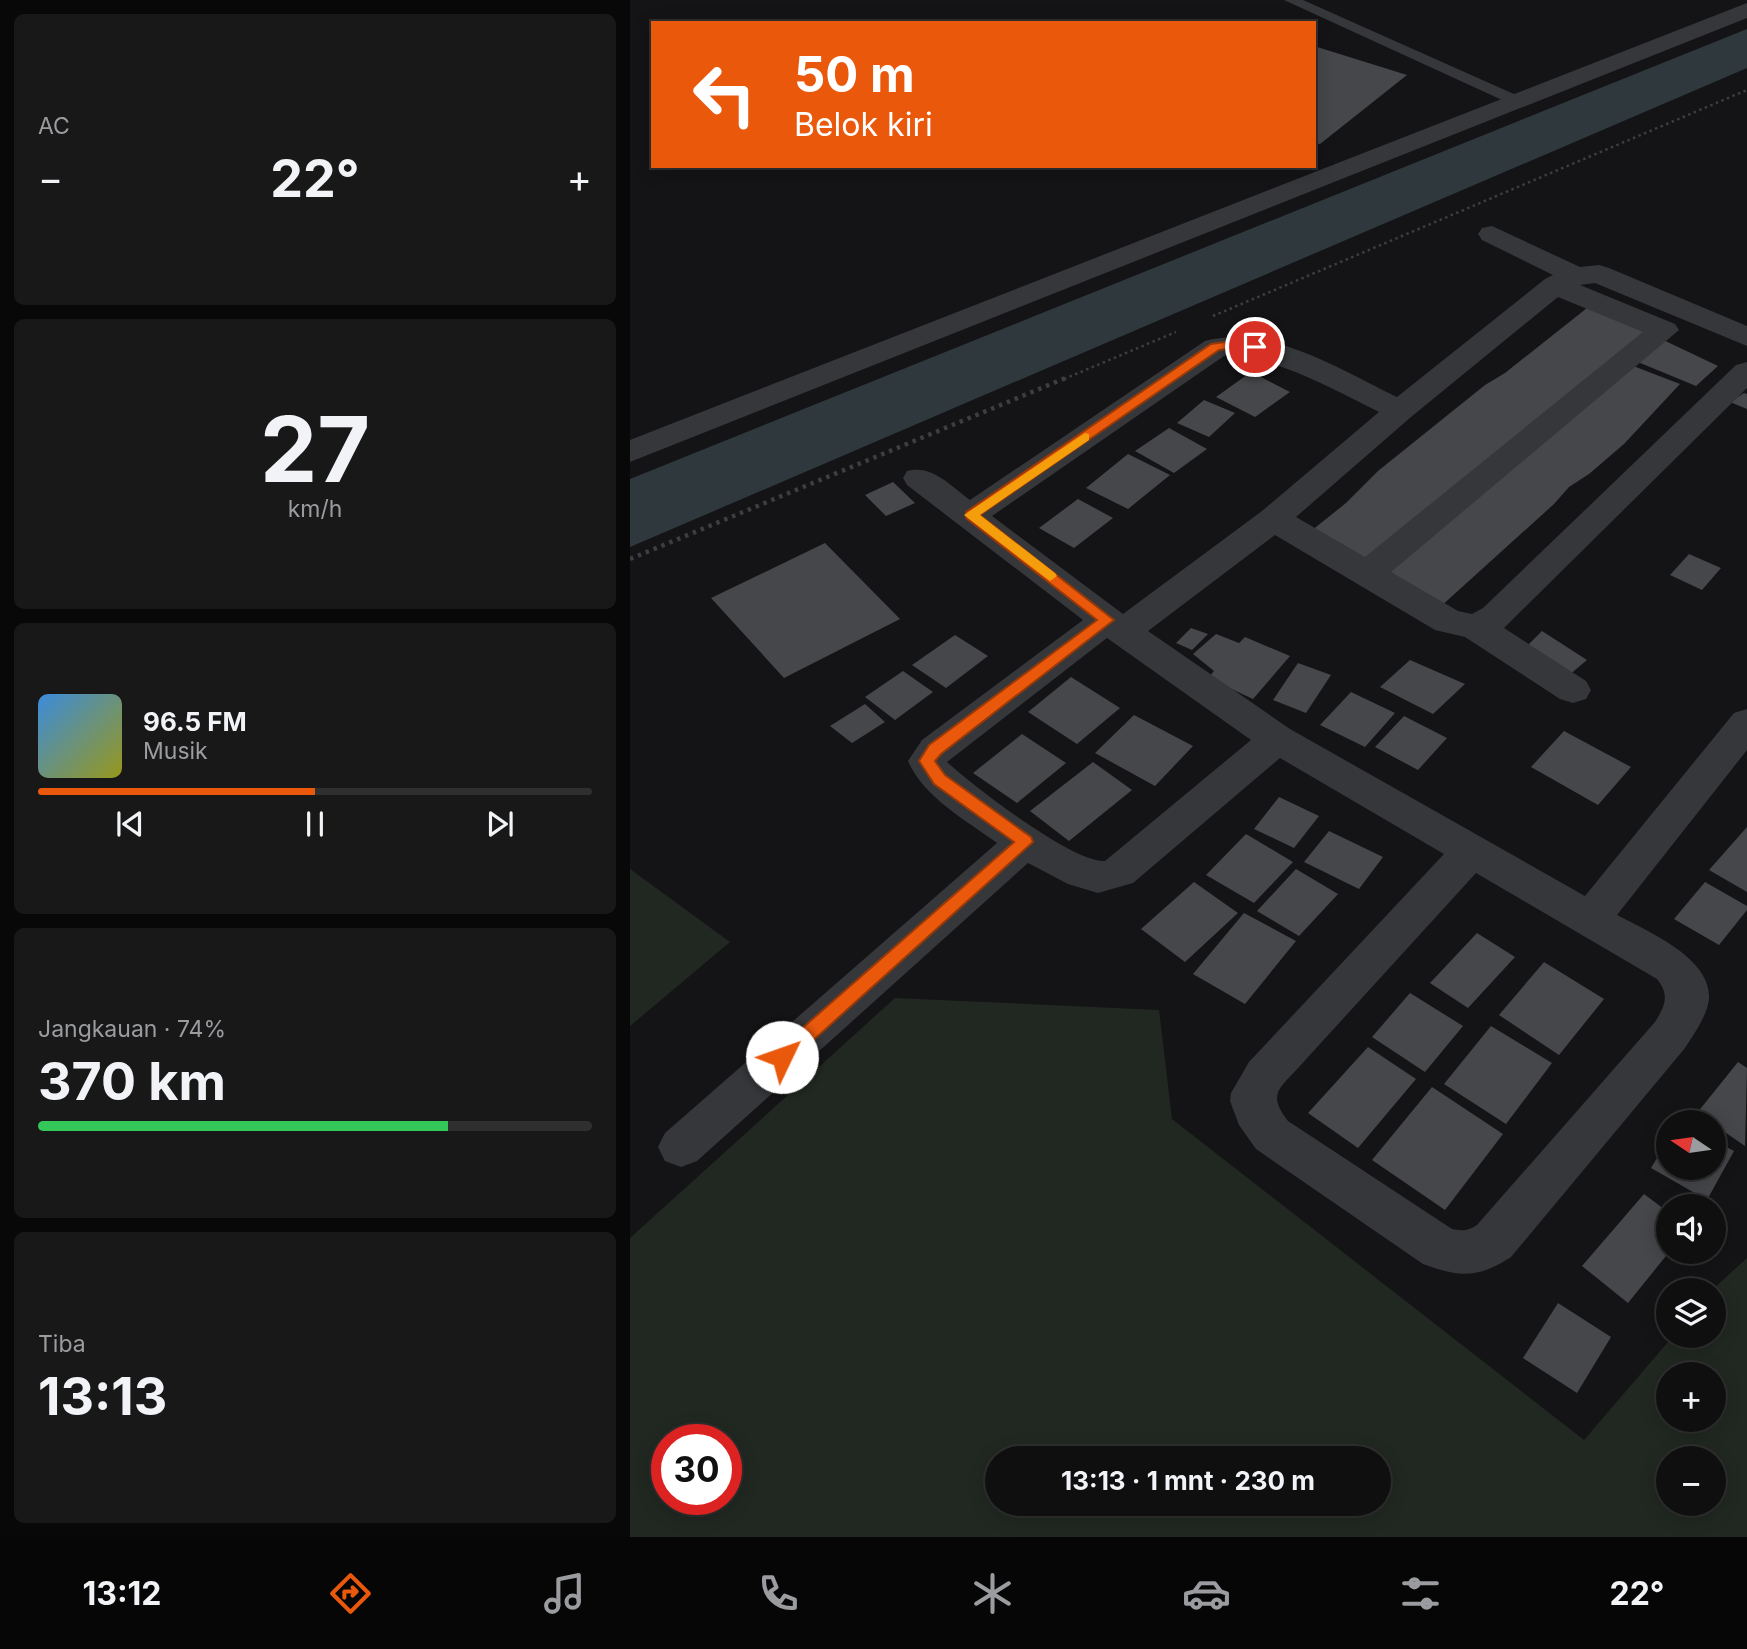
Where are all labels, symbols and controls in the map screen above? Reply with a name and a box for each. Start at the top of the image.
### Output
text: 50 m [794,45,915,104]
icon: left [679,49,770,140]
text: Belok kiri [794,105,933,144]
text: AC [38,112,70,140]
text: 22° [270,147,360,210]
text: − [38,155,63,201]
text: + [567,155,592,201]
pin [1225,317,1285,377]
icon: arrive [1236,328,1274,366]
text: 27 [260,394,370,504]
text: km/h [288,495,342,523]
text: 96.5 FM [143,706,247,737]
text: Musik [143,737,208,765]
icon: previous [111,805,149,843]
icon: pause [296,805,334,843]
icon: next [481,805,519,843]
text: Jangkauan · 74% [38,1015,226,1043]
position arrow [745,1020,819,1094]
text: 370 km [38,1050,226,1113]
north arrow [1656,1110,1726,1180]
map controls [1656,1110,1726,1516]
button: sound [1656,1194,1726,1264]
button: layers [1656,1278,1726,1348]
text: Tiba [38,1330,86,1358]
button: + [1656,1362,1726,1432]
text: 13:13 [38,1365,167,1428]
speed limit sign: 30 [651,1424,742,1515]
button: − [1656,1446,1726,1516]
text: 13:13 · 1 mnt · 230 m [1061,1465,1315,1496]
icon: directions [326,1569,375,1618]
icon: music [540,1569,589,1618]
icon: phone [754,1569,803,1618]
icon: climate [968,1569,1017,1618]
icon: car [1182,1569,1231,1618]
icon: filters [1396,1569,1445,1618]
text: 13:12 [82,1574,162,1613]
text: 22° [1610,1574,1665,1613]

